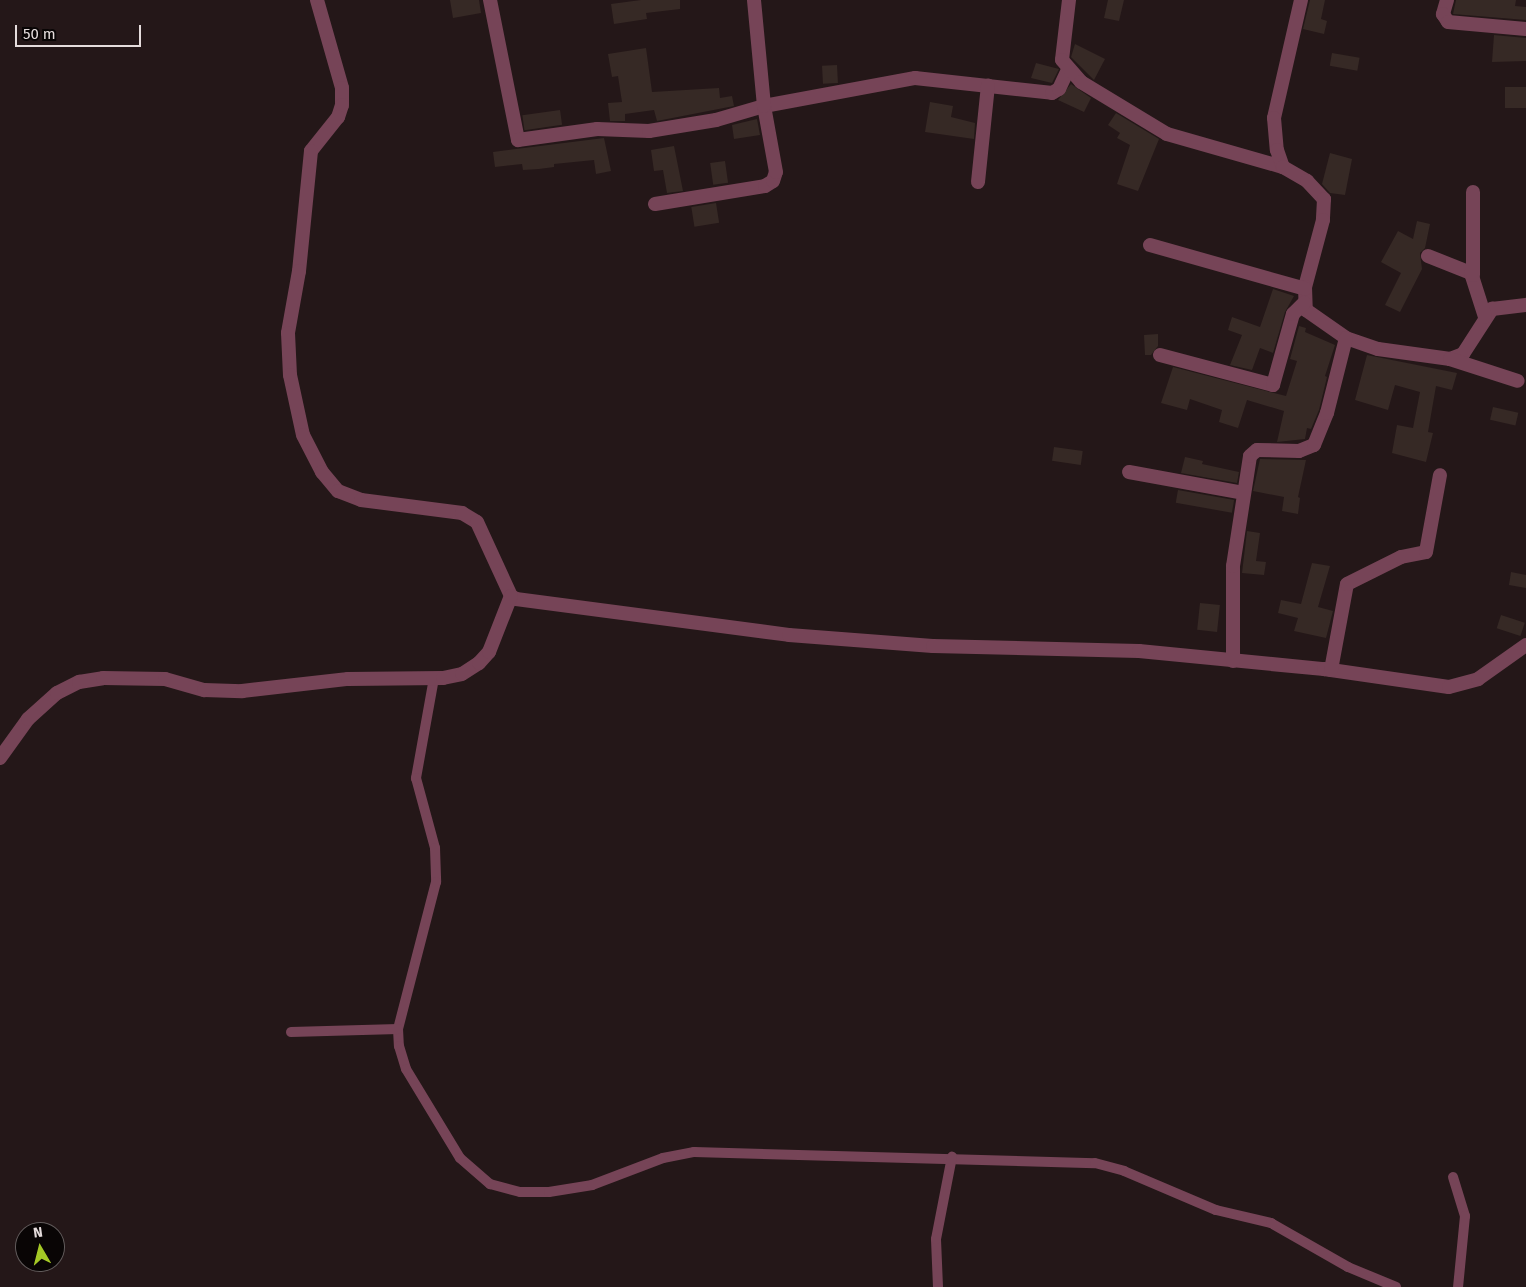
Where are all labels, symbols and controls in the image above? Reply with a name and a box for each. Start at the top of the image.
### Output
scale bar [18,15,144,47]
text: 50 m [23,25,56,43]
north arrow [15,1222,65,1272]
text: N [32,1224,44,1242]

